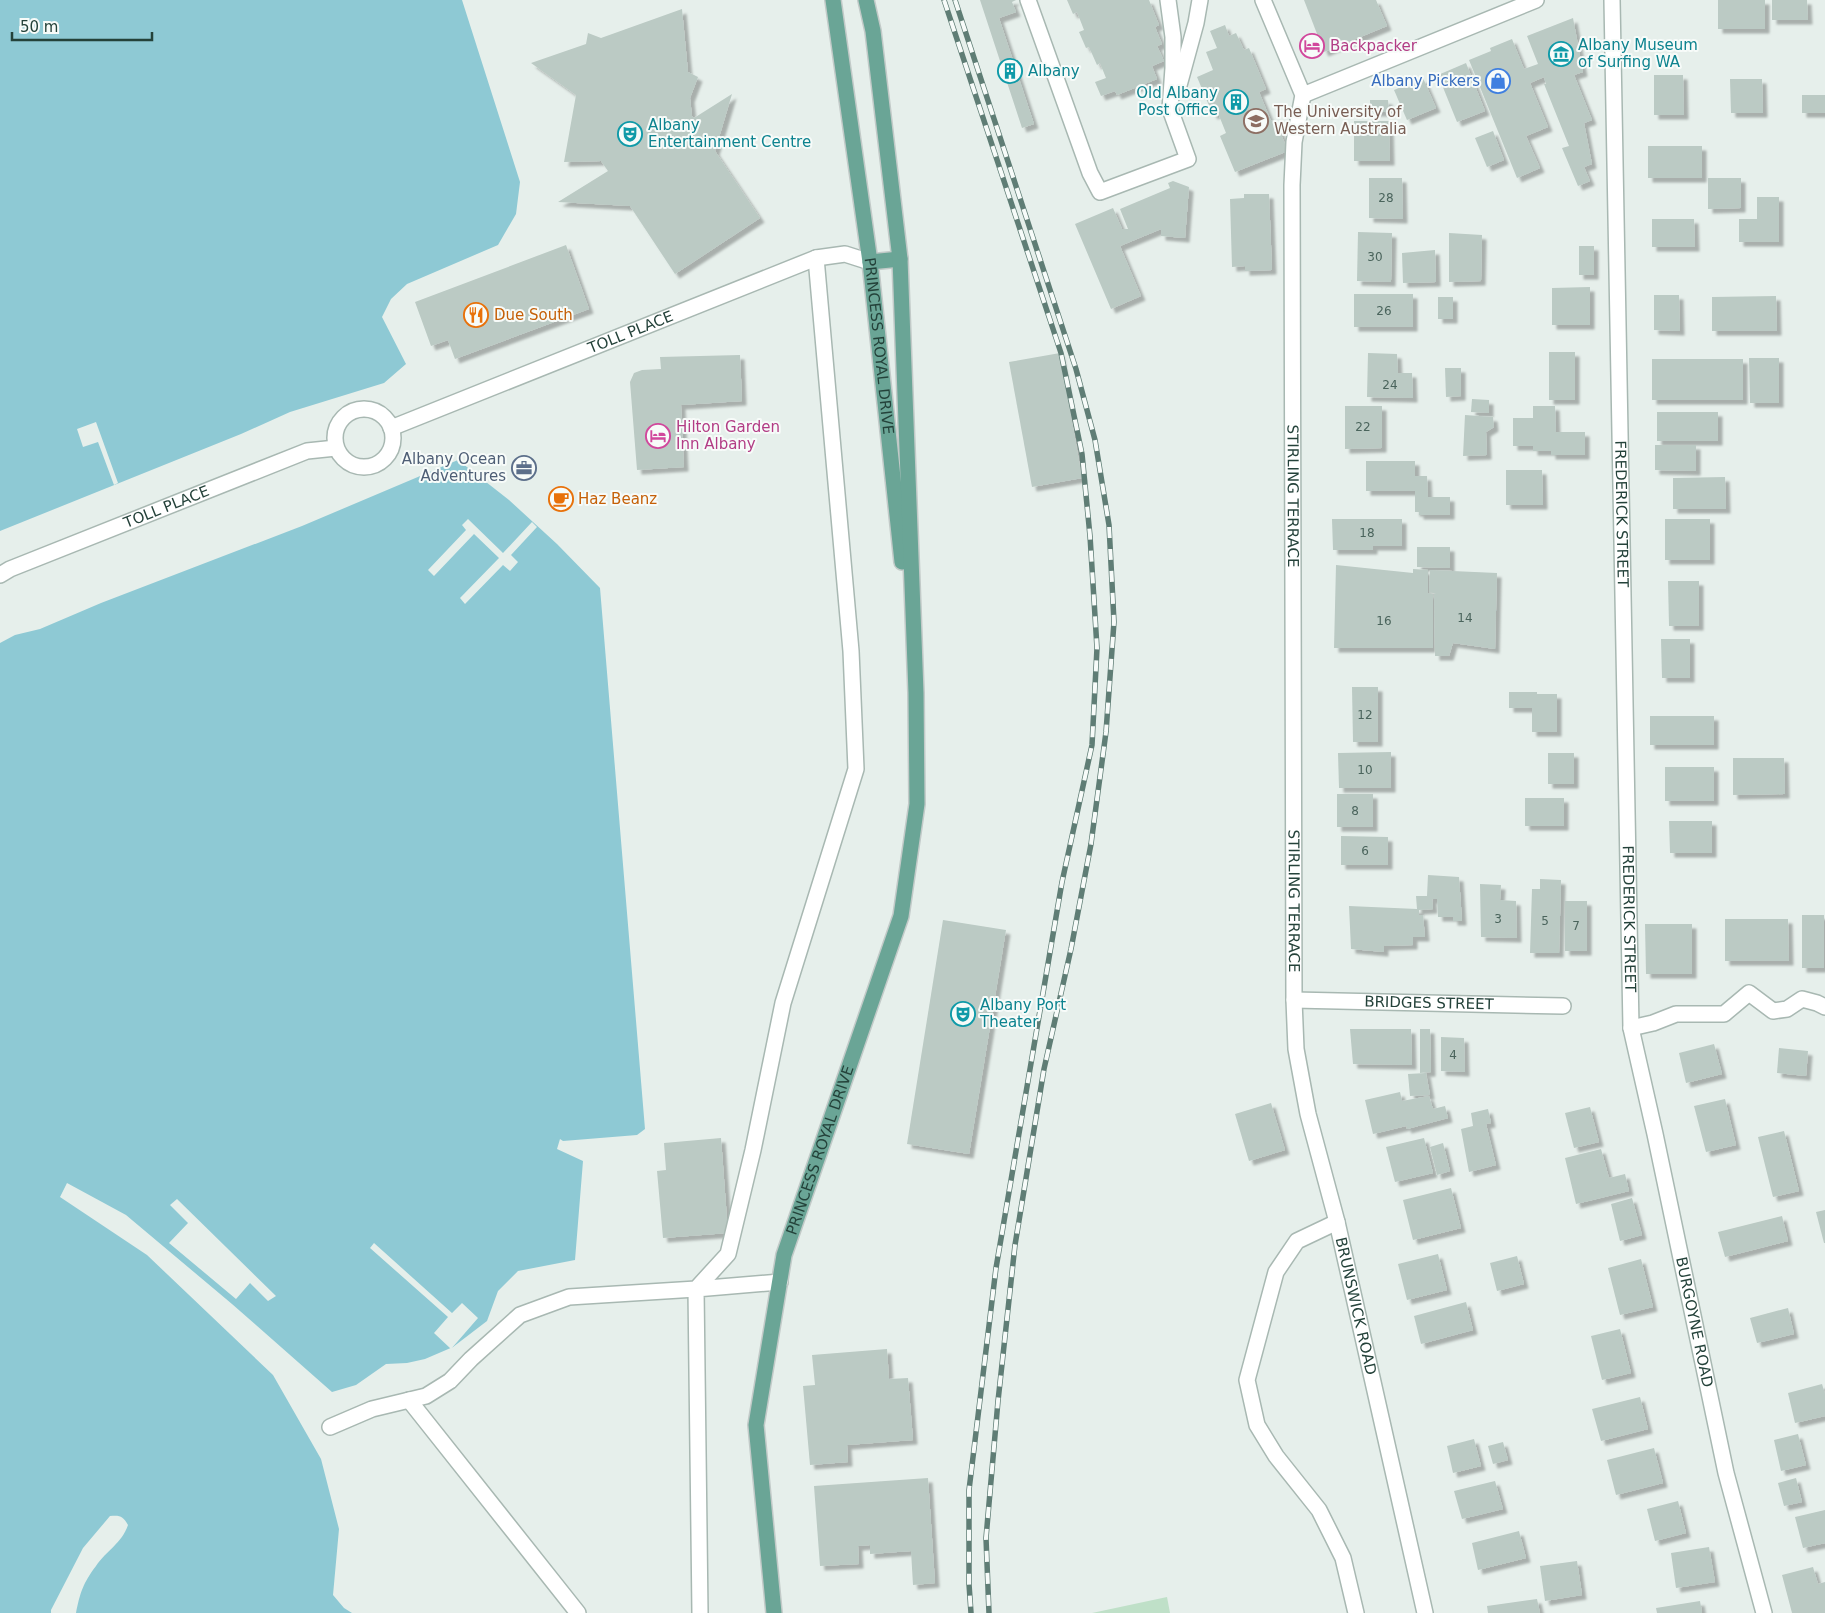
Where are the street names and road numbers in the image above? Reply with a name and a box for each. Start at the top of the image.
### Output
street label: PRINCESS ROYAL DRIVE [860,256,897,435]
street label: TOLL PLACE [584,307,676,358]
street label: STIRLING TERRACE [1284,425,1302,567]
street label: FREDERICK STREET [1611,440,1632,588]
street label: TOLL PLACE [120,482,212,532]
street label: STIRLING TERRACE [1285,830,1303,972]
street label: FREDERICK STREET [1619,845,1639,993]
street label: BRIDGES STREET [1364,993,1495,1013]
street label: PRINCESS ROYAL DRIVE [783,1063,858,1237]
street label: BRUNSWICK ROAD [1332,1235,1380,1377]
street label: BURGOYNE ROAD [1672,1255,1717,1389]

